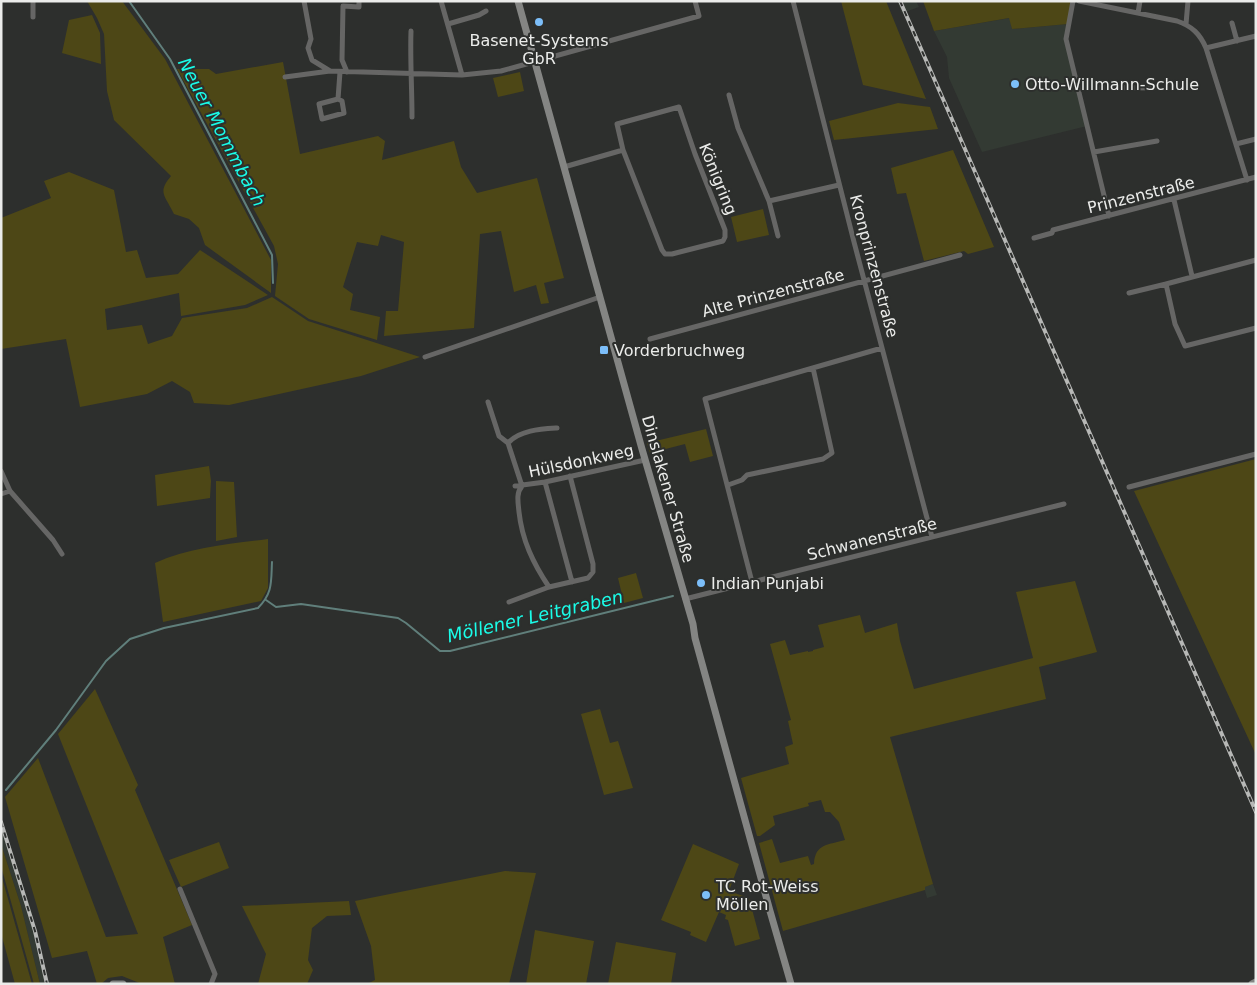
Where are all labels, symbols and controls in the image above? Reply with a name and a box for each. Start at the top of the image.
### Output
marker: Basenet-Systems GbR [533,16,545,28]
place label: Basenet-Systems GbR [470,31,609,68]
water label: Neuer Mommbach [174,54,270,210]
place label: Otto-Willmann-Schule [1025,75,1199,94]
marker: Otto-Willmann-Schule [1009,78,1021,90]
street label: Königring [695,140,741,218]
street label: Prinzenstraße [1085,172,1197,218]
street label: Kronprinzenstraße [846,192,902,340]
street label: Alte Prinzenstraße [700,265,846,321]
place label: Vorderbruchweg [614,341,745,360]
marker: Vorderbruchweg [598,344,610,356]
street label: Dinslakener Straße [638,413,698,565]
street label: Hülsdonkweg [527,441,635,481]
street label: Schwanenstraße [805,514,939,564]
place label: Indian Punjabi [711,574,824,593]
marker: Indian Punjabi [695,577,707,589]
water label: Möllener Leitgraben [445,586,625,646]
place label: TC Rot-Weiss Möllen [715,877,819,914]
marker: TC Rot-Weiss Möllen [700,889,712,901]

